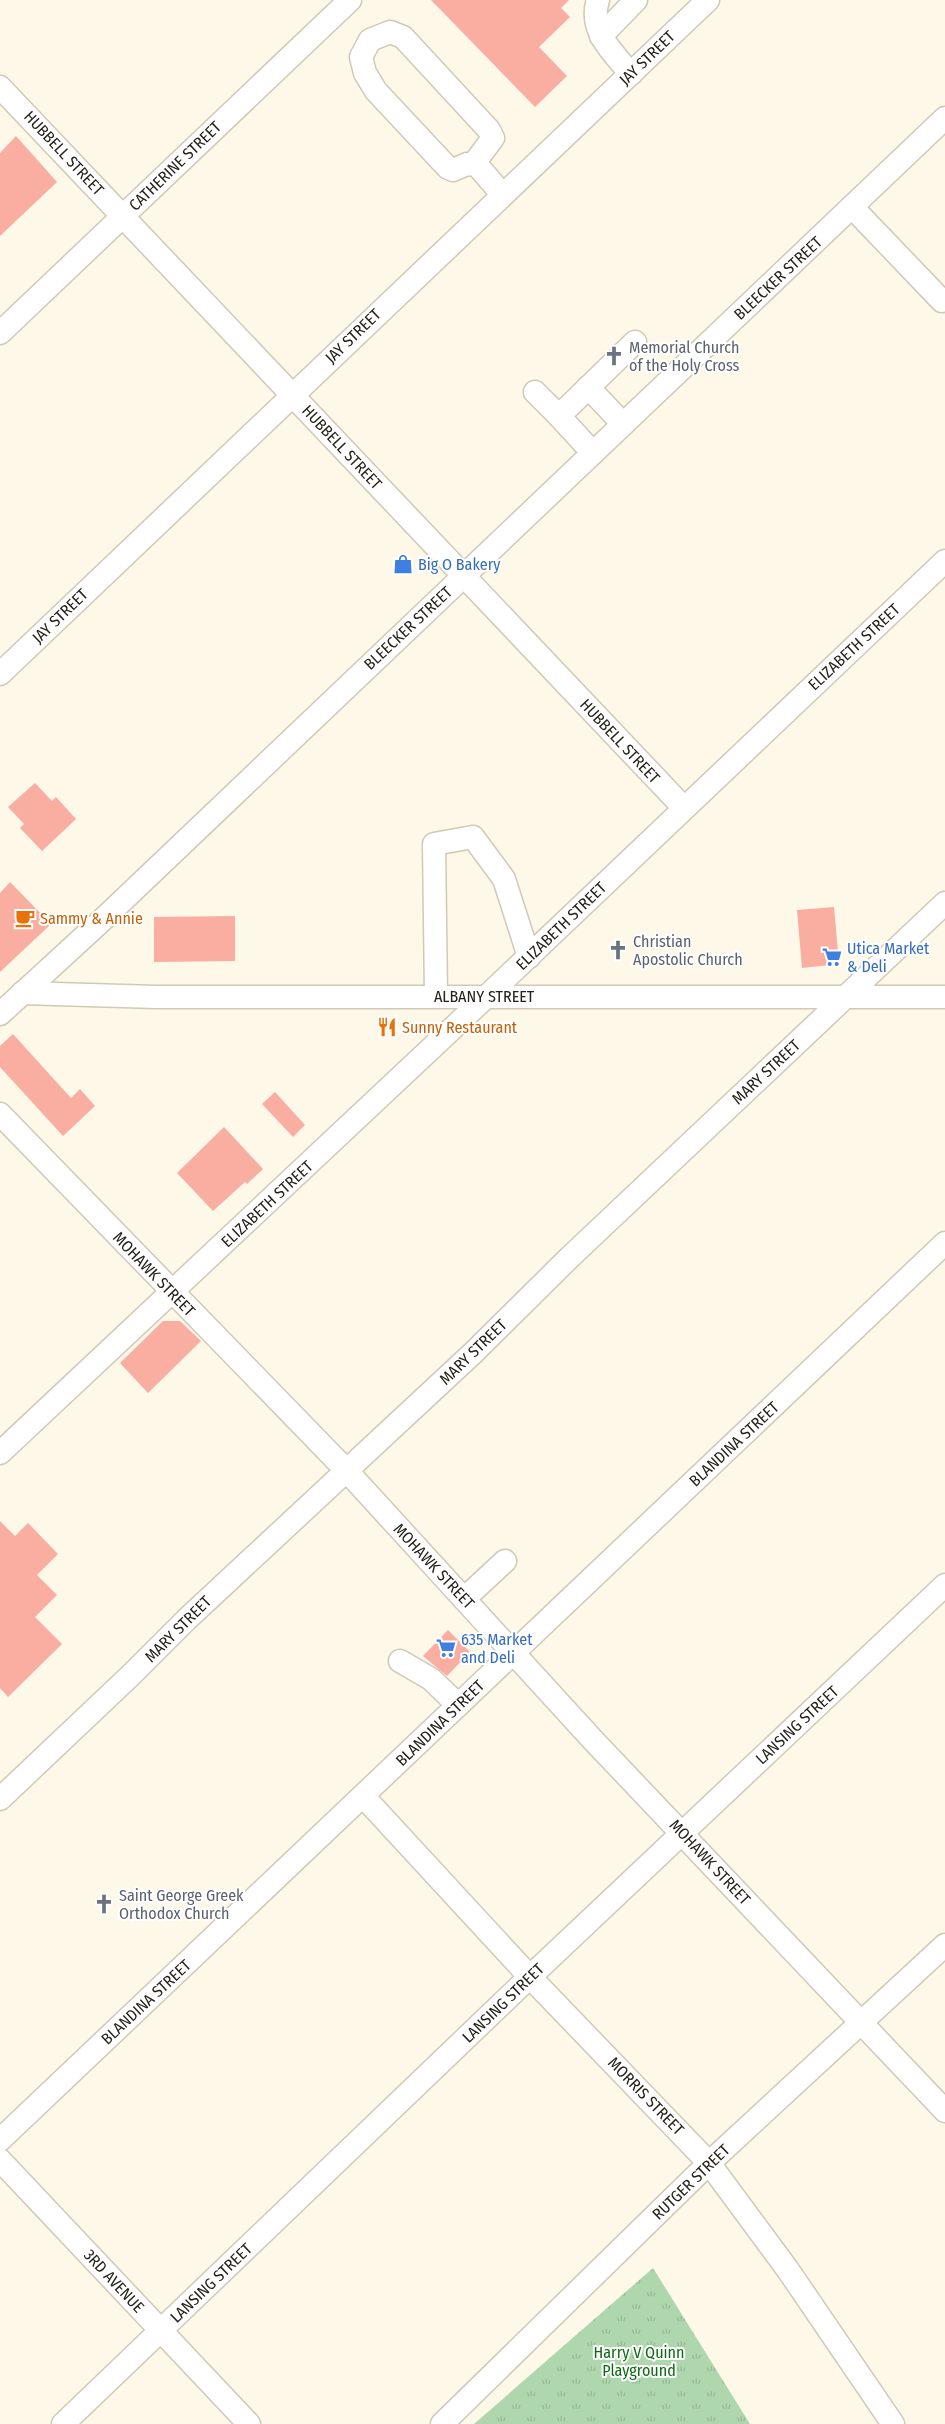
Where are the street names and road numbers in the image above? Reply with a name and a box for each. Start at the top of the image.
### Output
street label: JAY STREET [615,26,679,89]
street label: HUBBELL STREET [20,107,108,199]
street label: CATHERINE STREET [125,117,225,215]
street label: BLEECKER STREET [730,232,826,324]
street label: JAY STREET [321,304,385,367]
street label: HUBBELL STREET [298,401,386,493]
street label: BLEECKER STREET [360,582,456,674]
street label: JAY STREET [28,584,92,647]
street label: ELIZABETH STREET [804,599,904,694]
street label: HUBBELL STREET [576,695,664,787]
street label: ELIZABETH STREET [512,878,610,974]
street label: ALBANY STREET [434,987,535,1006]
street label: MARY STREET [728,1035,804,1108]
street label: ELIZABETH STREET [217,1156,317,1251]
street label: MOHAWK STREET [109,1228,199,1320]
street label: MARY STREET [435,1315,511,1389]
street label: BLANDINA STREET [685,1397,783,1490]
street label: MOHAWK STREET [390,1519,479,1613]
street label: MARY STREET [141,1591,216,1666]
street label: BLANDINA STREET [392,1676,489,1770]
street label: LANSING STREET [752,1681,843,1768]
street label: MOHAWK STREET [666,1815,755,1909]
street label: BLANDINA STREET [97,1955,195,2048]
street label: LANSING STREET [458,1959,548,2047]
street label: MORRIS STREET [604,2053,688,2139]
street label: RUTGER STREET [648,2140,734,2224]
street label: LANSING STREET [166,2239,256,2327]
street label: 3RD AVENUE [80,2245,148,2317]

